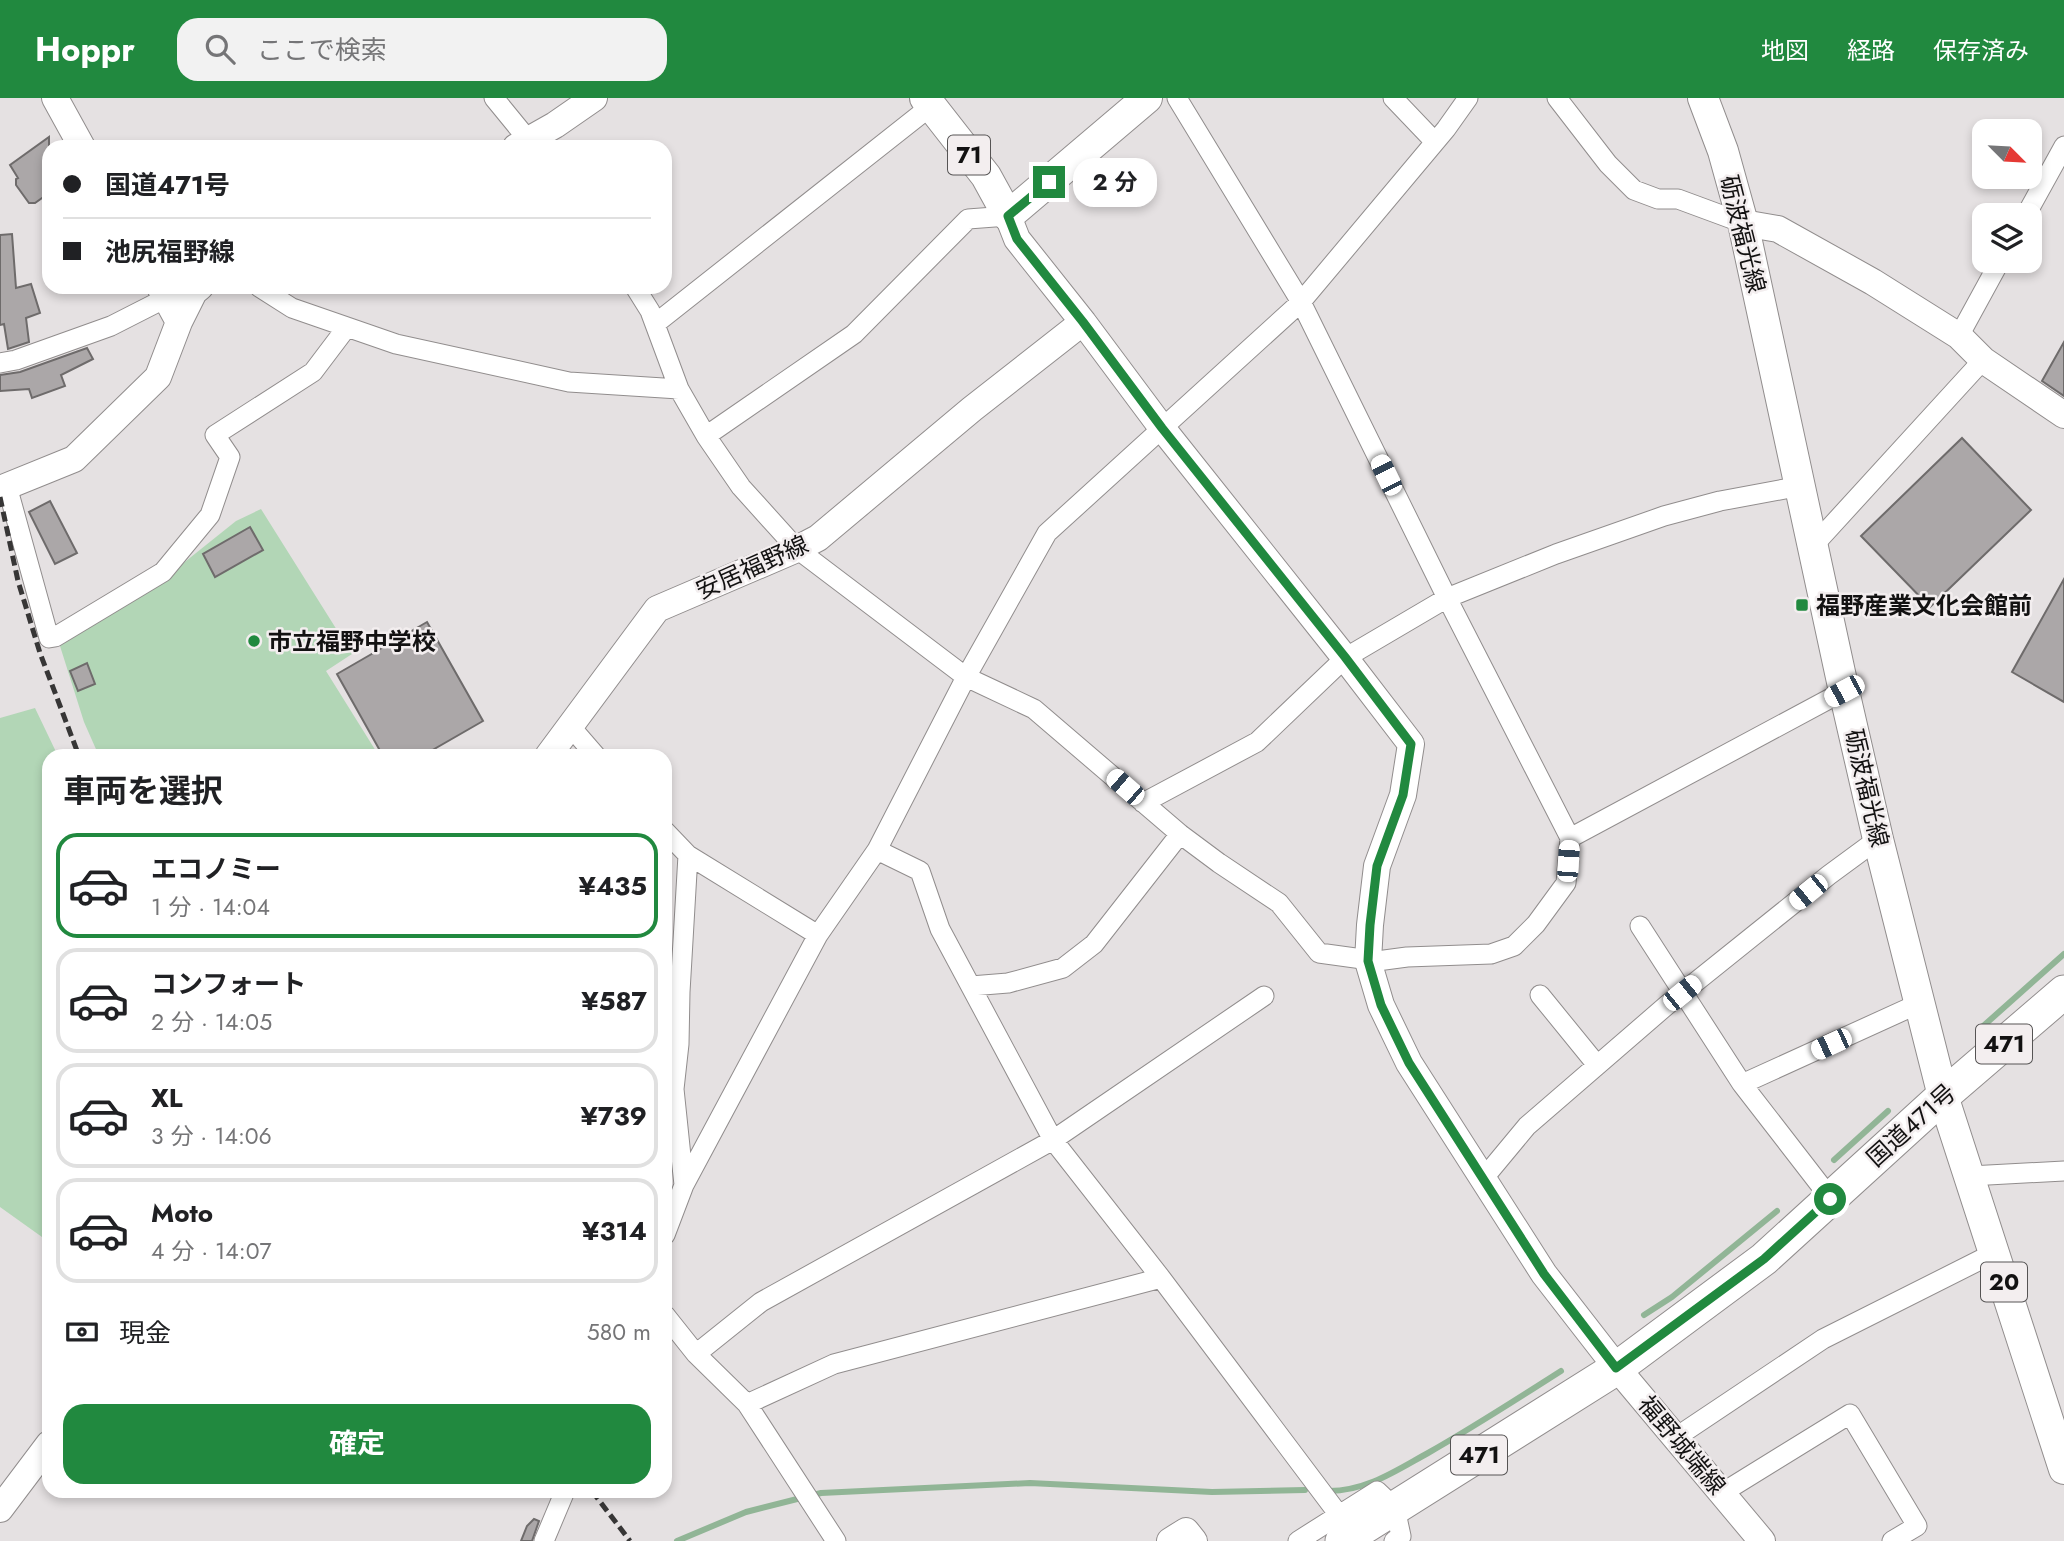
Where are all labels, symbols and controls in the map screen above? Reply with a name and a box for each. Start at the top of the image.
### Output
search box [177,18,667,81]
text: Hoppr [35,26,135,73]
icon: search [201,30,239,68]
text: ここで検索 [257,31,387,69]
text: 地図 [1761,33,1809,68]
text: 経路 [1847,33,1895,68]
text: 保存済み [1933,33,2029,68]
north arrow [1972,119,2042,189]
map controls [1972,119,2042,273]
road number: 71 [948,136,990,174]
callout: 2 分 [1074,158,1158,206]
text: 2 分 [1093,165,1138,199]
text: 国道471号 [105,166,230,204]
route end [1033,166,1065,198]
street label: 砺波福光線 [1712,172,1774,296]
button: layers [1972,203,2042,273]
text: 池尻福野線 [105,233,235,271]
car [1368,452,1405,498]
street label: 安居福野線 [690,527,814,607]
place label: 福野産業文化会館前 [1816,588,2032,623]
marker: 福野産業文化会館前 [1794,597,1810,613]
place label: 市立福野中学校 [268,624,436,659]
marker: 市立福野中学校 [246,633,262,649]
car [1821,672,1868,710]
street label: 砺波福光線 [1836,726,1898,850]
car [1103,765,1148,809]
text: 車両を選択 [63,768,223,814]
car [1557,839,1580,883]
text: エコノミー [151,850,281,888]
icon: car [67,854,130,917]
text: ¥435 [579,867,647,905]
car [1786,871,1831,913]
text: 1 分 · 14:04 [151,890,270,924]
text: コンフォート [151,965,306,1003]
icon: car [67,969,130,1032]
car [1660,972,1705,1014]
text: ¥587 [581,982,647,1020]
text: 2 分 · 14:05 [151,1005,272,1039]
road number: 471 [1976,1024,2032,1063]
car [1808,1026,1855,1062]
street label: 国道471号 [1859,1075,1963,1175]
text: XL [151,1079,183,1117]
icon: car [67,1084,130,1147]
text: ¥739 [580,1097,647,1135]
text: 3 分 · 14:06 [151,1119,272,1153]
route start [1814,1183,1846,1215]
text: Moto [151,1194,213,1232]
icon: car [67,1199,130,1262]
text: ¥314 [582,1212,647,1250]
text: 4 分 · 14:07 [151,1234,272,1268]
road number: 20 [1981,1262,2027,1302]
icon: cash [63,1313,101,1351]
text: 現金 [119,1314,171,1352]
text: 580 m [587,1315,651,1349]
street label: 福野城端線 [1630,1388,1734,1502]
button: 確定 [63,1404,651,1484]
road number: 471 [1451,1436,1507,1474]

